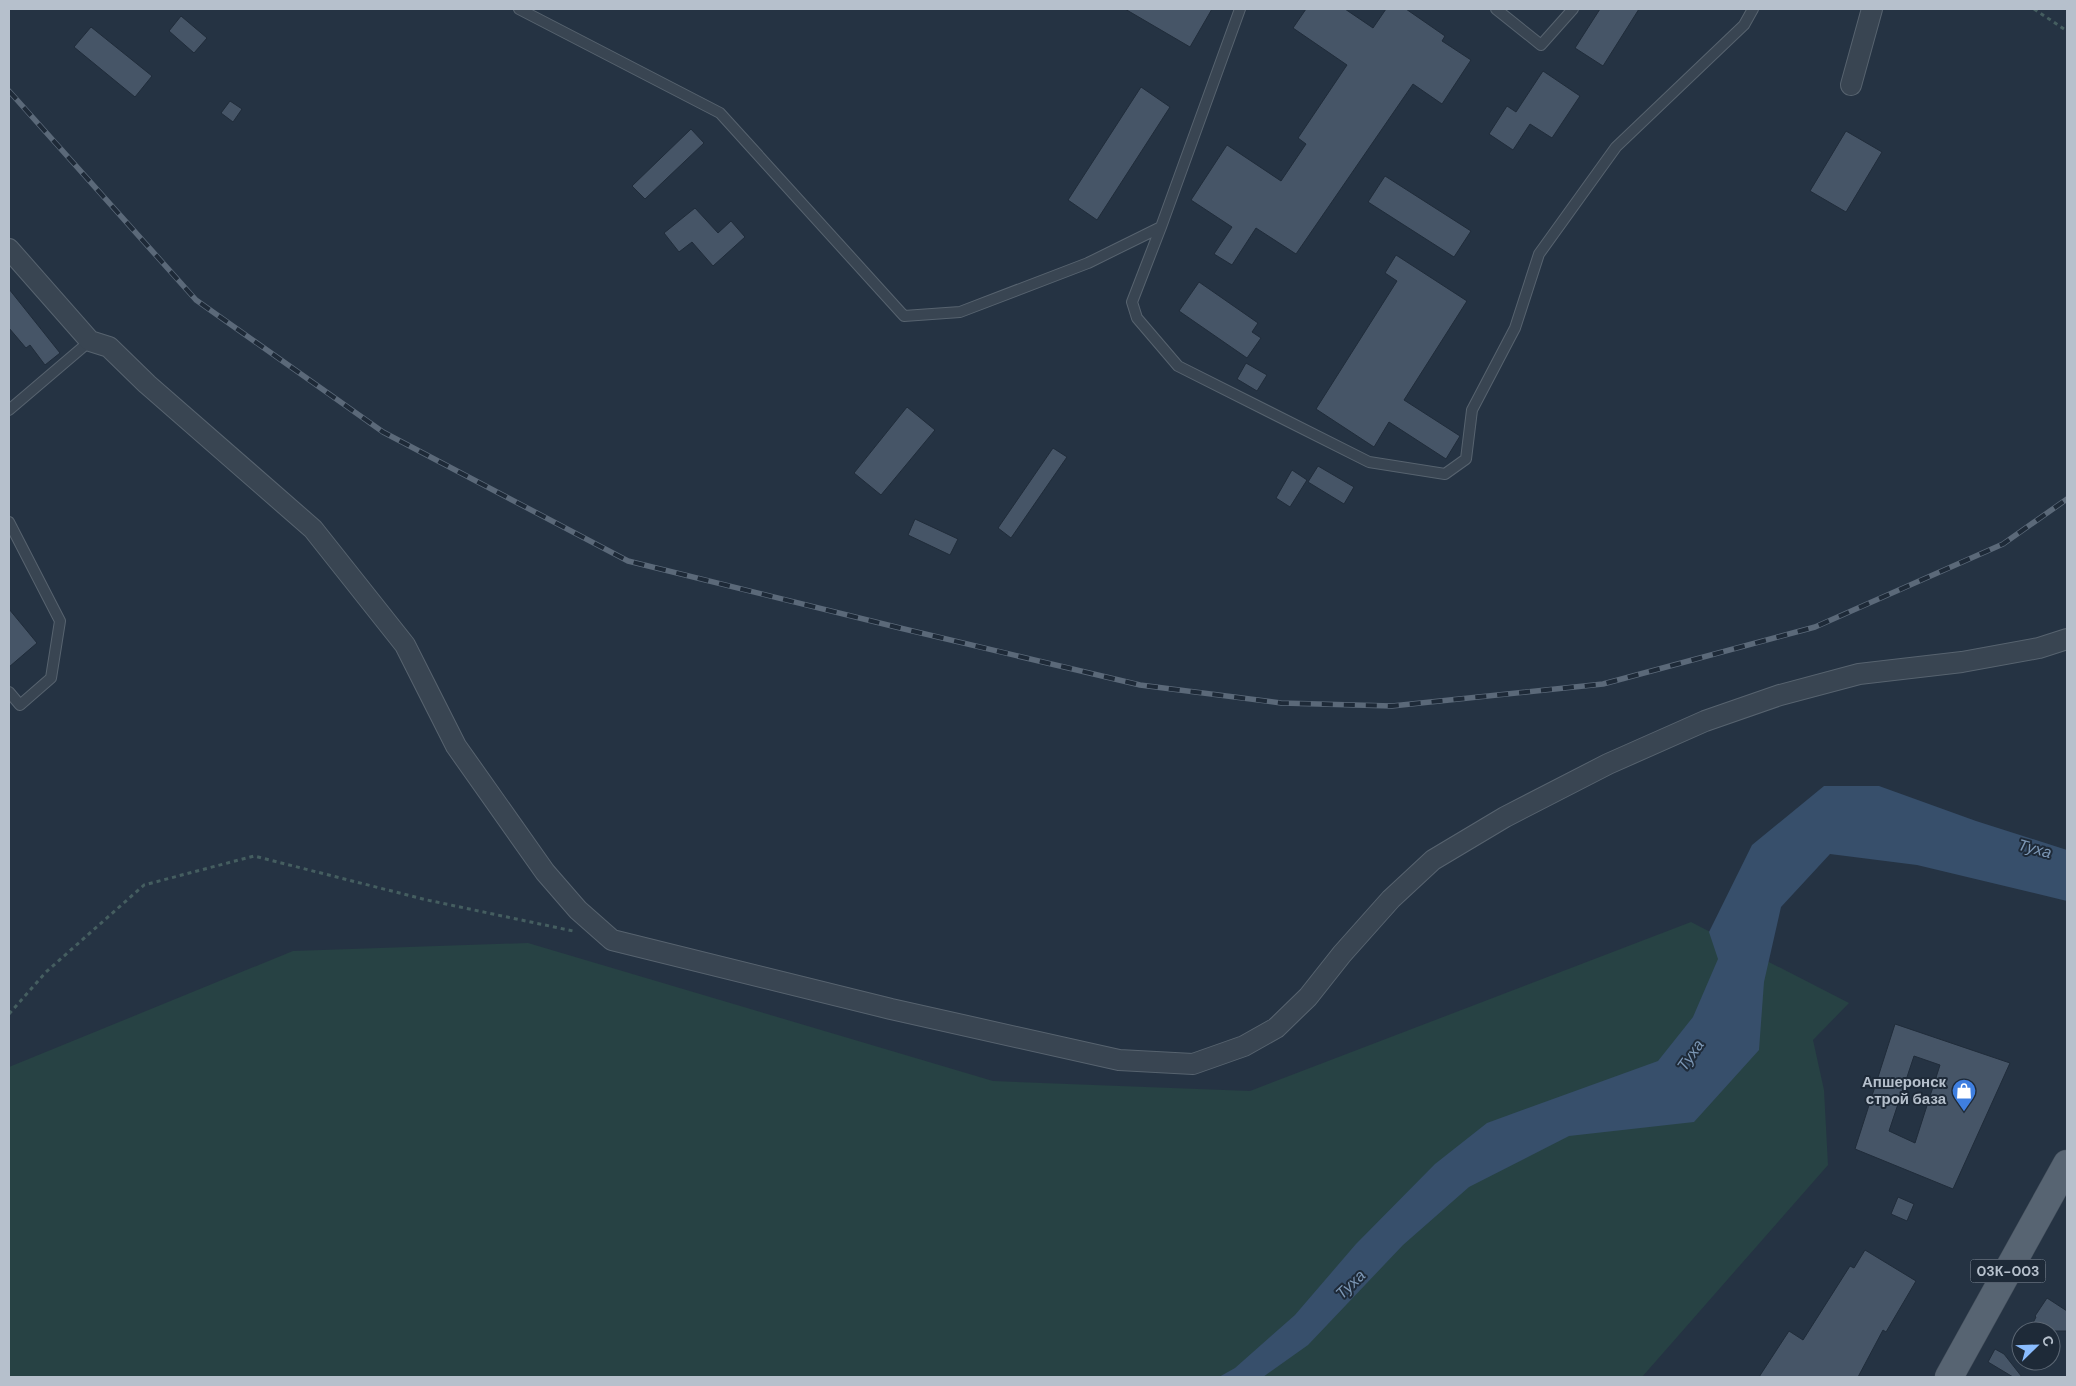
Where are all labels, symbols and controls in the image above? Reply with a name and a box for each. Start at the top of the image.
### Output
water label: Туха [2016,834,2054,863]
water label: Туха [1672,1035,1709,1075]
place label: Апшеронск строй база [1862,1072,1947,1109]
shop icon: Апшеронск строй база [1951,1078,1977,1112]
road number: 03К-003 [1970,1260,2046,1282]
water label: Туха [1331,1265,1370,1304]
north arrow [2011,1321,2061,1371]
text: С [2038,1333,2058,1349]

